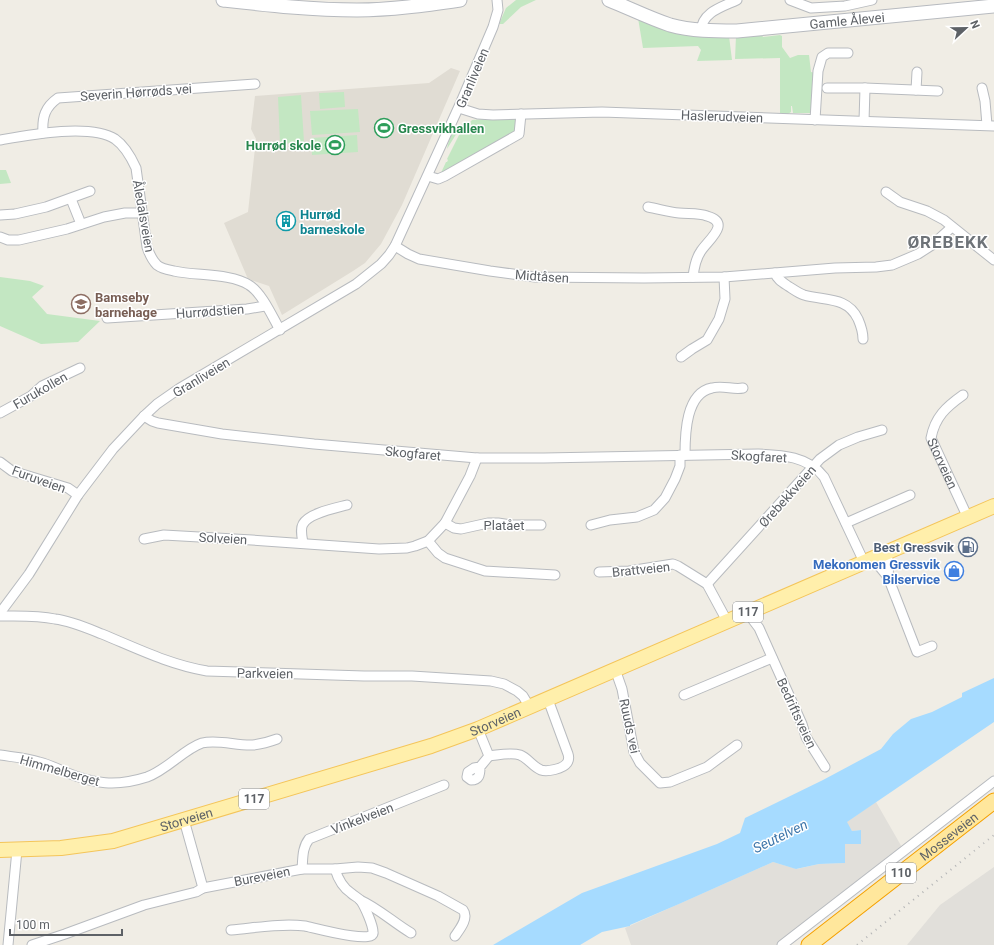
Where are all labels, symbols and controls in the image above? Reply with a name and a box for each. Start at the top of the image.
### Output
north arrow [946,8,986,48]
street label: Gamle Ålevei [809,10,885,32]
text: N [967,18,982,31]
street label: Granliveien [453,46,492,111]
street label: Severin Hørrøds vei [80,81,192,104]
street label: Haslerudveien [681,108,763,125]
sports icon: Gressvikhallen [373,117,395,139]
place label: Gressvikhallen [398,121,484,136]
sports icon: Hurrød skole [324,134,346,156]
place label: Hurrød skole [246,138,321,153]
street label: Åledalsveien [130,179,158,253]
place label: Hurrød barneskole [300,207,365,237]
building icon: Hurrød barneskole [275,210,297,232]
district label: ØREBEKK [907,232,989,252]
street label: Midtåsen [515,267,569,286]
place label: Bamseby barnehage [95,290,157,320]
school or university icon: Bamseby barnehage [70,293,92,315]
street label: Hurrødstien [176,302,245,321]
street label: Granliveien [170,355,233,400]
street label: Furukollen [10,369,70,412]
street label: Storveien [924,436,960,491]
street label: Skogfaret [384,444,442,463]
street label: Skogfaret [731,448,787,465]
street label: Ørebekkveien [756,462,819,530]
street label: Furuveien [10,463,68,496]
street label: Platået [484,518,524,533]
street label: Solveien [198,530,248,547]
fuel station icon: Best Gressvik [957,536,979,558]
place label: Best Gressvik [874,540,955,555]
place label: Mekonomen Gressvik Bilservice [813,557,941,587]
street label: Brattveien [611,559,671,580]
shop icon: Mekonomen Gressvik Bilservice [943,560,965,582]
road number: 117 [733,602,763,622]
street label: Parkveien [237,666,293,681]
street label: Bedriftsveien [774,676,819,751]
street label: Ruuds vei [616,697,643,755]
street label: Storveien [468,704,523,739]
street label: Himmelberget [18,752,101,789]
road number: 117 [239,789,269,809]
street label: Vinkelveien [329,800,395,837]
street label: Storveien [158,805,215,835]
street label: Mosseveien [917,809,981,864]
water label: Seutelven [750,816,810,856]
road number: 110 [886,863,916,883]
street label: Bureveien [233,864,291,889]
scale bar [10,911,122,937]
text: 100 m [16,918,50,932]

